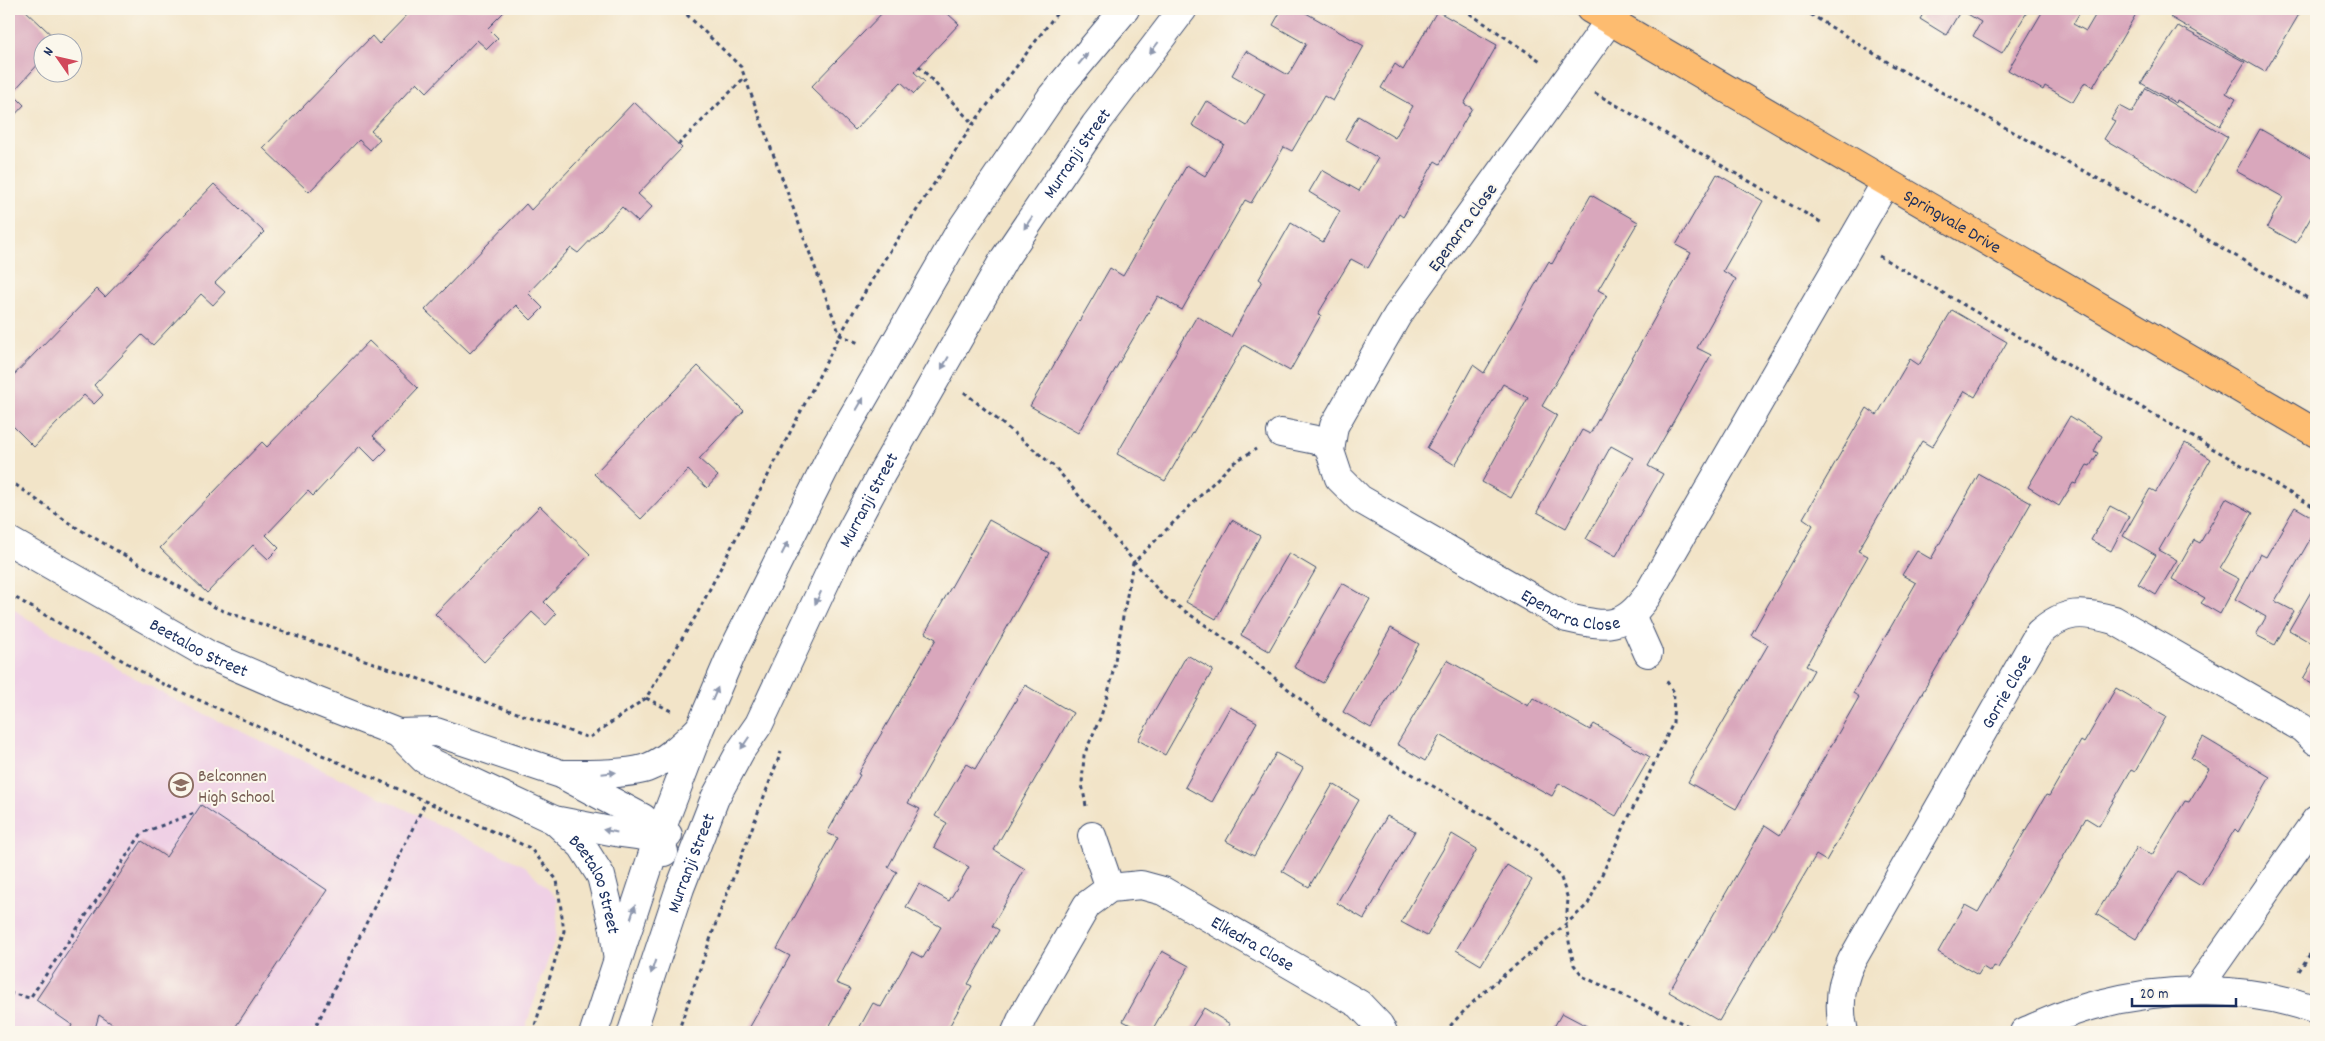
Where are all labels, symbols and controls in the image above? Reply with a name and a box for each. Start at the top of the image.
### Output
north arrow [32,32,82,82]
one-way arrow [1148,41,1159,54]
text: N [39,43,59,60]
one-way arrow [1078,53,1089,66]
street label: Murranji Street [1039,104,1118,204]
street label: Epenarra Close [1423,179,1505,278]
street label: Springvale Drive [1898,185,2005,261]
one-way arrow [1023,217,1033,230]
one-way arrow [940,356,949,369]
one-way arrow [856,398,865,411]
street label: Murranji Street [834,449,906,553]
one-way arrow [781,541,789,555]
street label: Epenarra Close [1516,584,1624,639]
one-way arrow [813,591,821,605]
street label: Beetaloo Street [144,614,252,685]
street label: Gorrie Close [1977,650,2039,734]
one-way arrow [711,687,719,702]
one-way arrow [740,736,750,750]
place label: Belconnen High School [198,765,275,811]
one-way arrow [602,769,618,777]
school or university icon: Belconnen High School [168,772,194,798]
street label: Murranji Street [663,810,723,916]
one-way arrow [602,827,618,835]
street label: Beetaloo Street [562,830,625,936]
one-way arrow [629,904,637,919]
street label: Elkedra Close [1206,911,1298,979]
one-way arrow [649,960,657,975]
scale bar [2132,976,2236,1008]
text: 20 m [2140,984,2168,1006]

